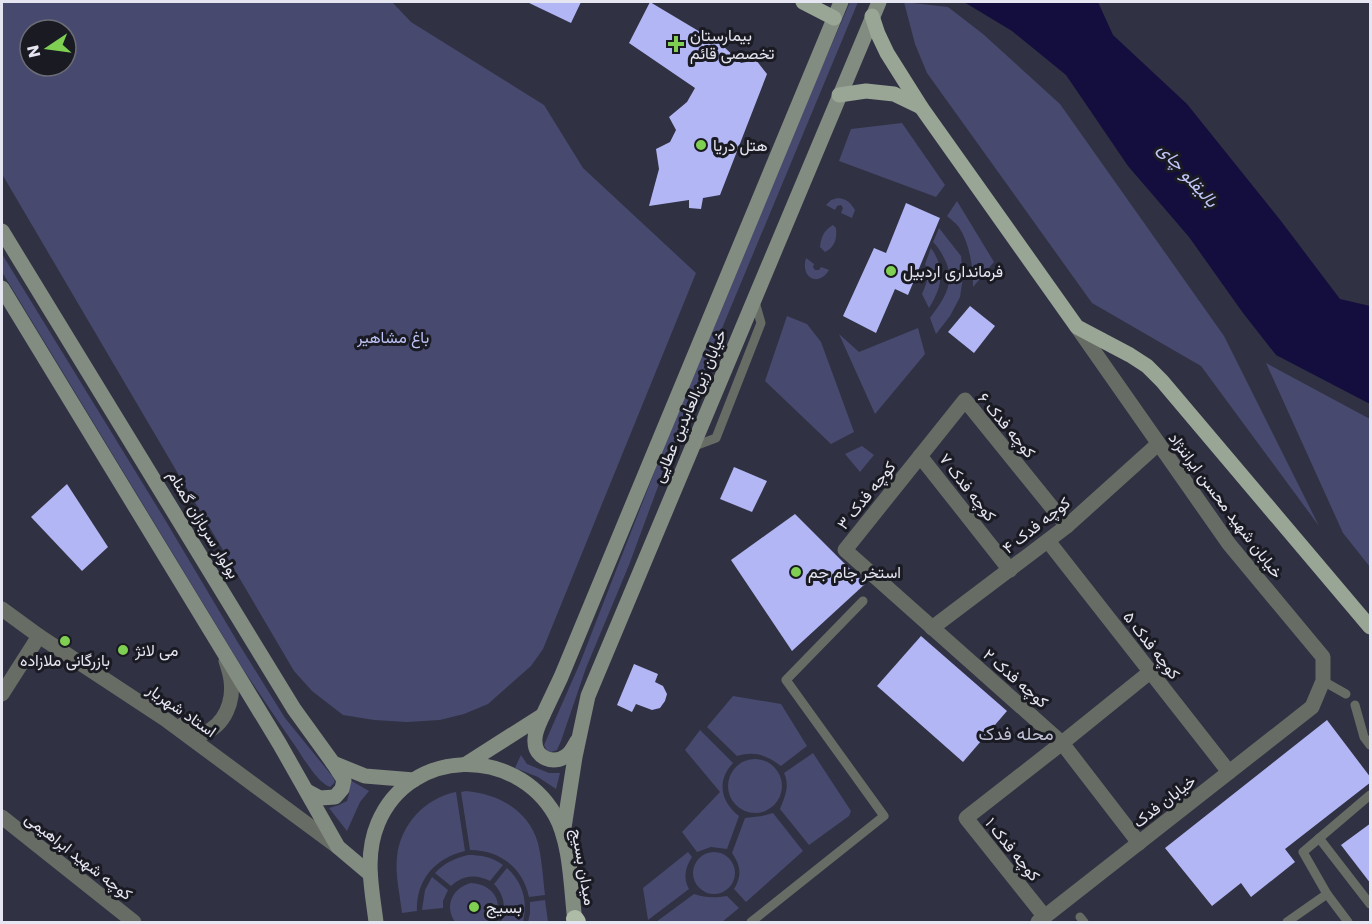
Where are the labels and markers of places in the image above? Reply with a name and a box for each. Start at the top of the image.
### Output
place label: بیمارستان تخصصی قائم [690,24,775,65]
marker: بیمارستان تخصصی قائم [667,35,685,53]
place label: هتل دریا [713,134,768,157]
marker: هتل دریا [694,138,708,152]
place label: فرمانداری اردبیل [903,260,1003,283]
marker: فرمانداری اردبیل [884,264,898,278]
place label: استخر جام جم [808,561,901,584]
marker: استخر جام جم [789,565,803,579]
marker: بازرگانی ملازاده [58,634,72,648]
place label: می لانژ [134,639,178,662]
marker: می لانژ [116,643,130,657]
place label: بازرگانی ملازاده [20,649,110,672]
place label: بسیج [486,896,522,919]
marker: بسیج [467,900,481,914]

